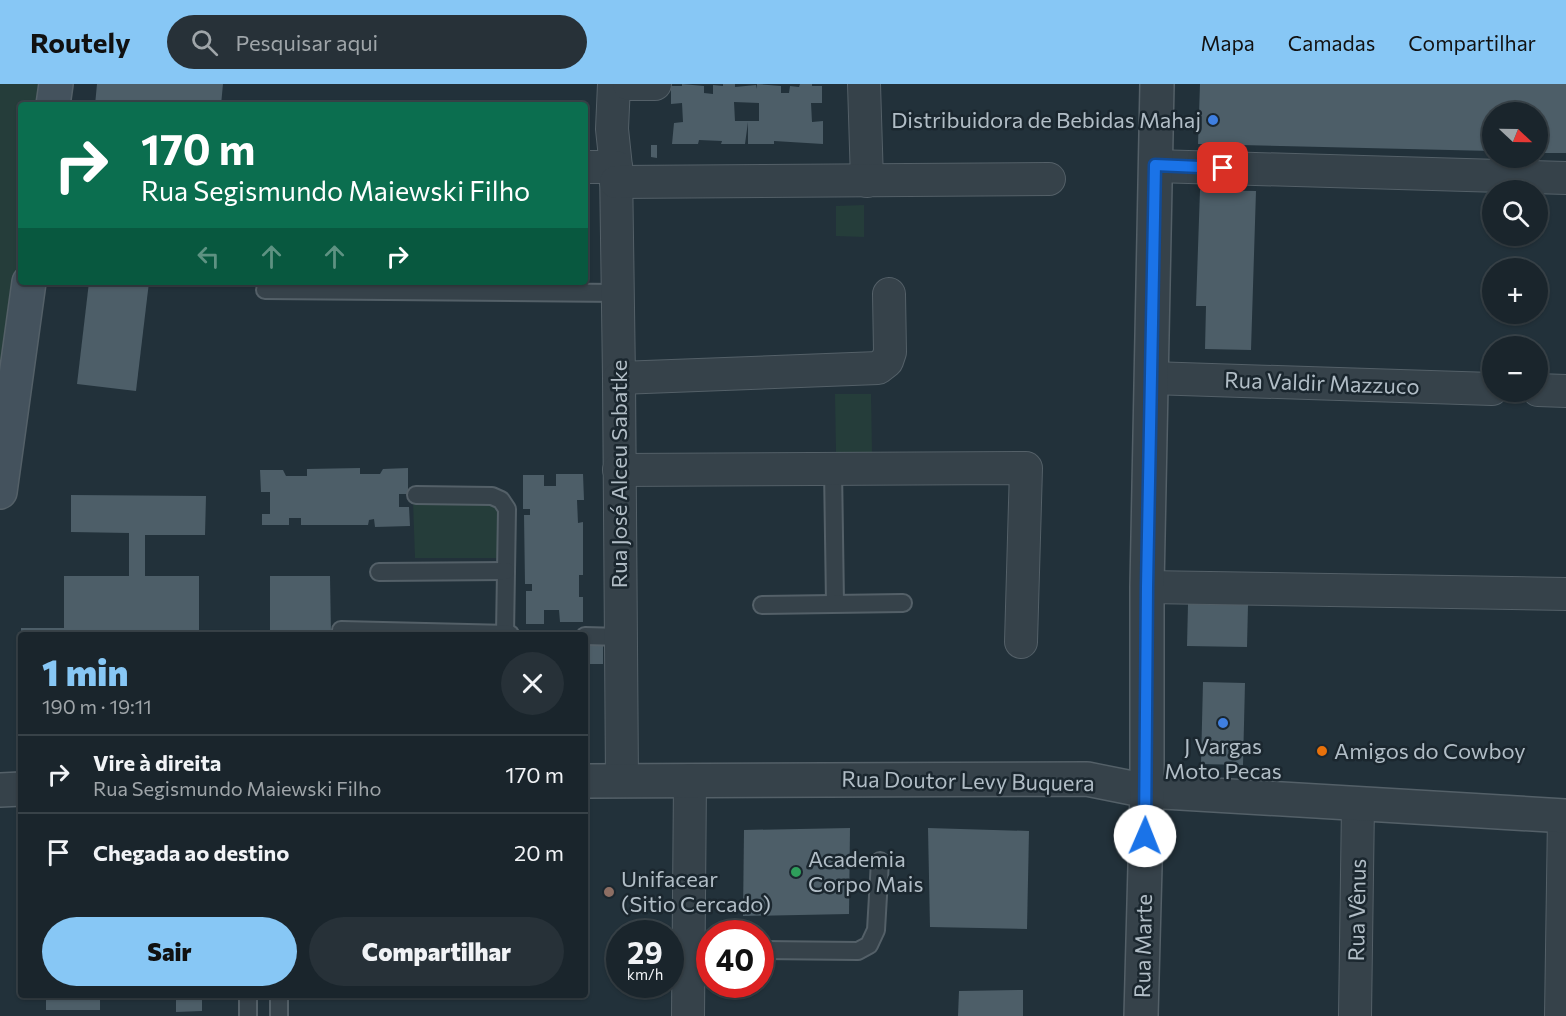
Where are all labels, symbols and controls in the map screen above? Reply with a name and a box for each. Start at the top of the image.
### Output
search box [167,15,587,69]
text: Routely [30,25,131,59]
icon: search [188,26,221,59]
text: Pesquisar aqui [236,29,378,56]
text: Mapa [1201,30,1255,55]
text: Camadas [1288,30,1375,55]
text: Compartilhar [1408,30,1536,55]
north arrow [1482,102,1548,168]
map controls [1482,102,1548,402]
place label: Distribuidora de Bebidas Mahaj [891,106,1201,133]
marker: Distribuidora de Bebidas Mahaj [1206,113,1220,127]
text: 170 m [141,122,255,174]
icon: right [42,126,120,204]
pin [1197,142,1248,193]
icon: arrive [1206,151,1239,184]
text: Rua Segismundo Maiewski Filho [141,174,530,207]
button: search [1482,180,1548,246]
icon: left [192,240,225,273]
icon: ahead [255,240,288,273]
icon: ahead [318,240,351,273]
icon: right [381,240,414,273]
button: + [1482,258,1548,324]
button: − [1482,336,1548,402]
street label: Rua José Alceu Sabatke [605,360,632,588]
street label: Rua Valdir Mazzuco [1224,366,1420,399]
text: 1 min [42,649,128,693]
button: close [501,652,564,715]
text: 190 m · 19:11 [42,694,152,718]
marker: J Vargas Moto Pecas [1216,716,1230,730]
place label: J Vargas Moto Pecas [1164,732,1282,784]
place label: Amigos do Cowboy [1334,737,1526,764]
marker: Amigos do Cowboy [1315,744,1329,758]
text: Vire à direita [93,749,221,776]
icon: right [42,758,75,791]
text: 170 m [505,761,564,788]
street label: Rua Doutor Levy Buquera [841,765,1095,796]
text: Rua Segismundo Maiewski Filho [93,776,381,800]
position arrow [1113,804,1177,868]
icon: arrive [42,836,75,869]
text: Chegada ao destino [93,839,289,866]
text: 20 m [514,839,564,866]
place label: Academia Corpo Mais [808,845,923,897]
street label: Rua Vênus [1342,858,1371,962]
place label: Unifacear (Sitio Cercado) [621,865,771,917]
marker: Academia Corpo Mais [789,865,803,879]
marker: Unifacear (Sitio Cercado) [602,885,616,899]
street label: Rua Marte [1128,894,1157,998]
button: Sair [42,917,297,986]
button: Compartilhar [309,917,564,986]
speed limit sign: 40 [696,920,774,998]
text: 29 [627,933,663,970]
text: km/h [627,965,663,983]

